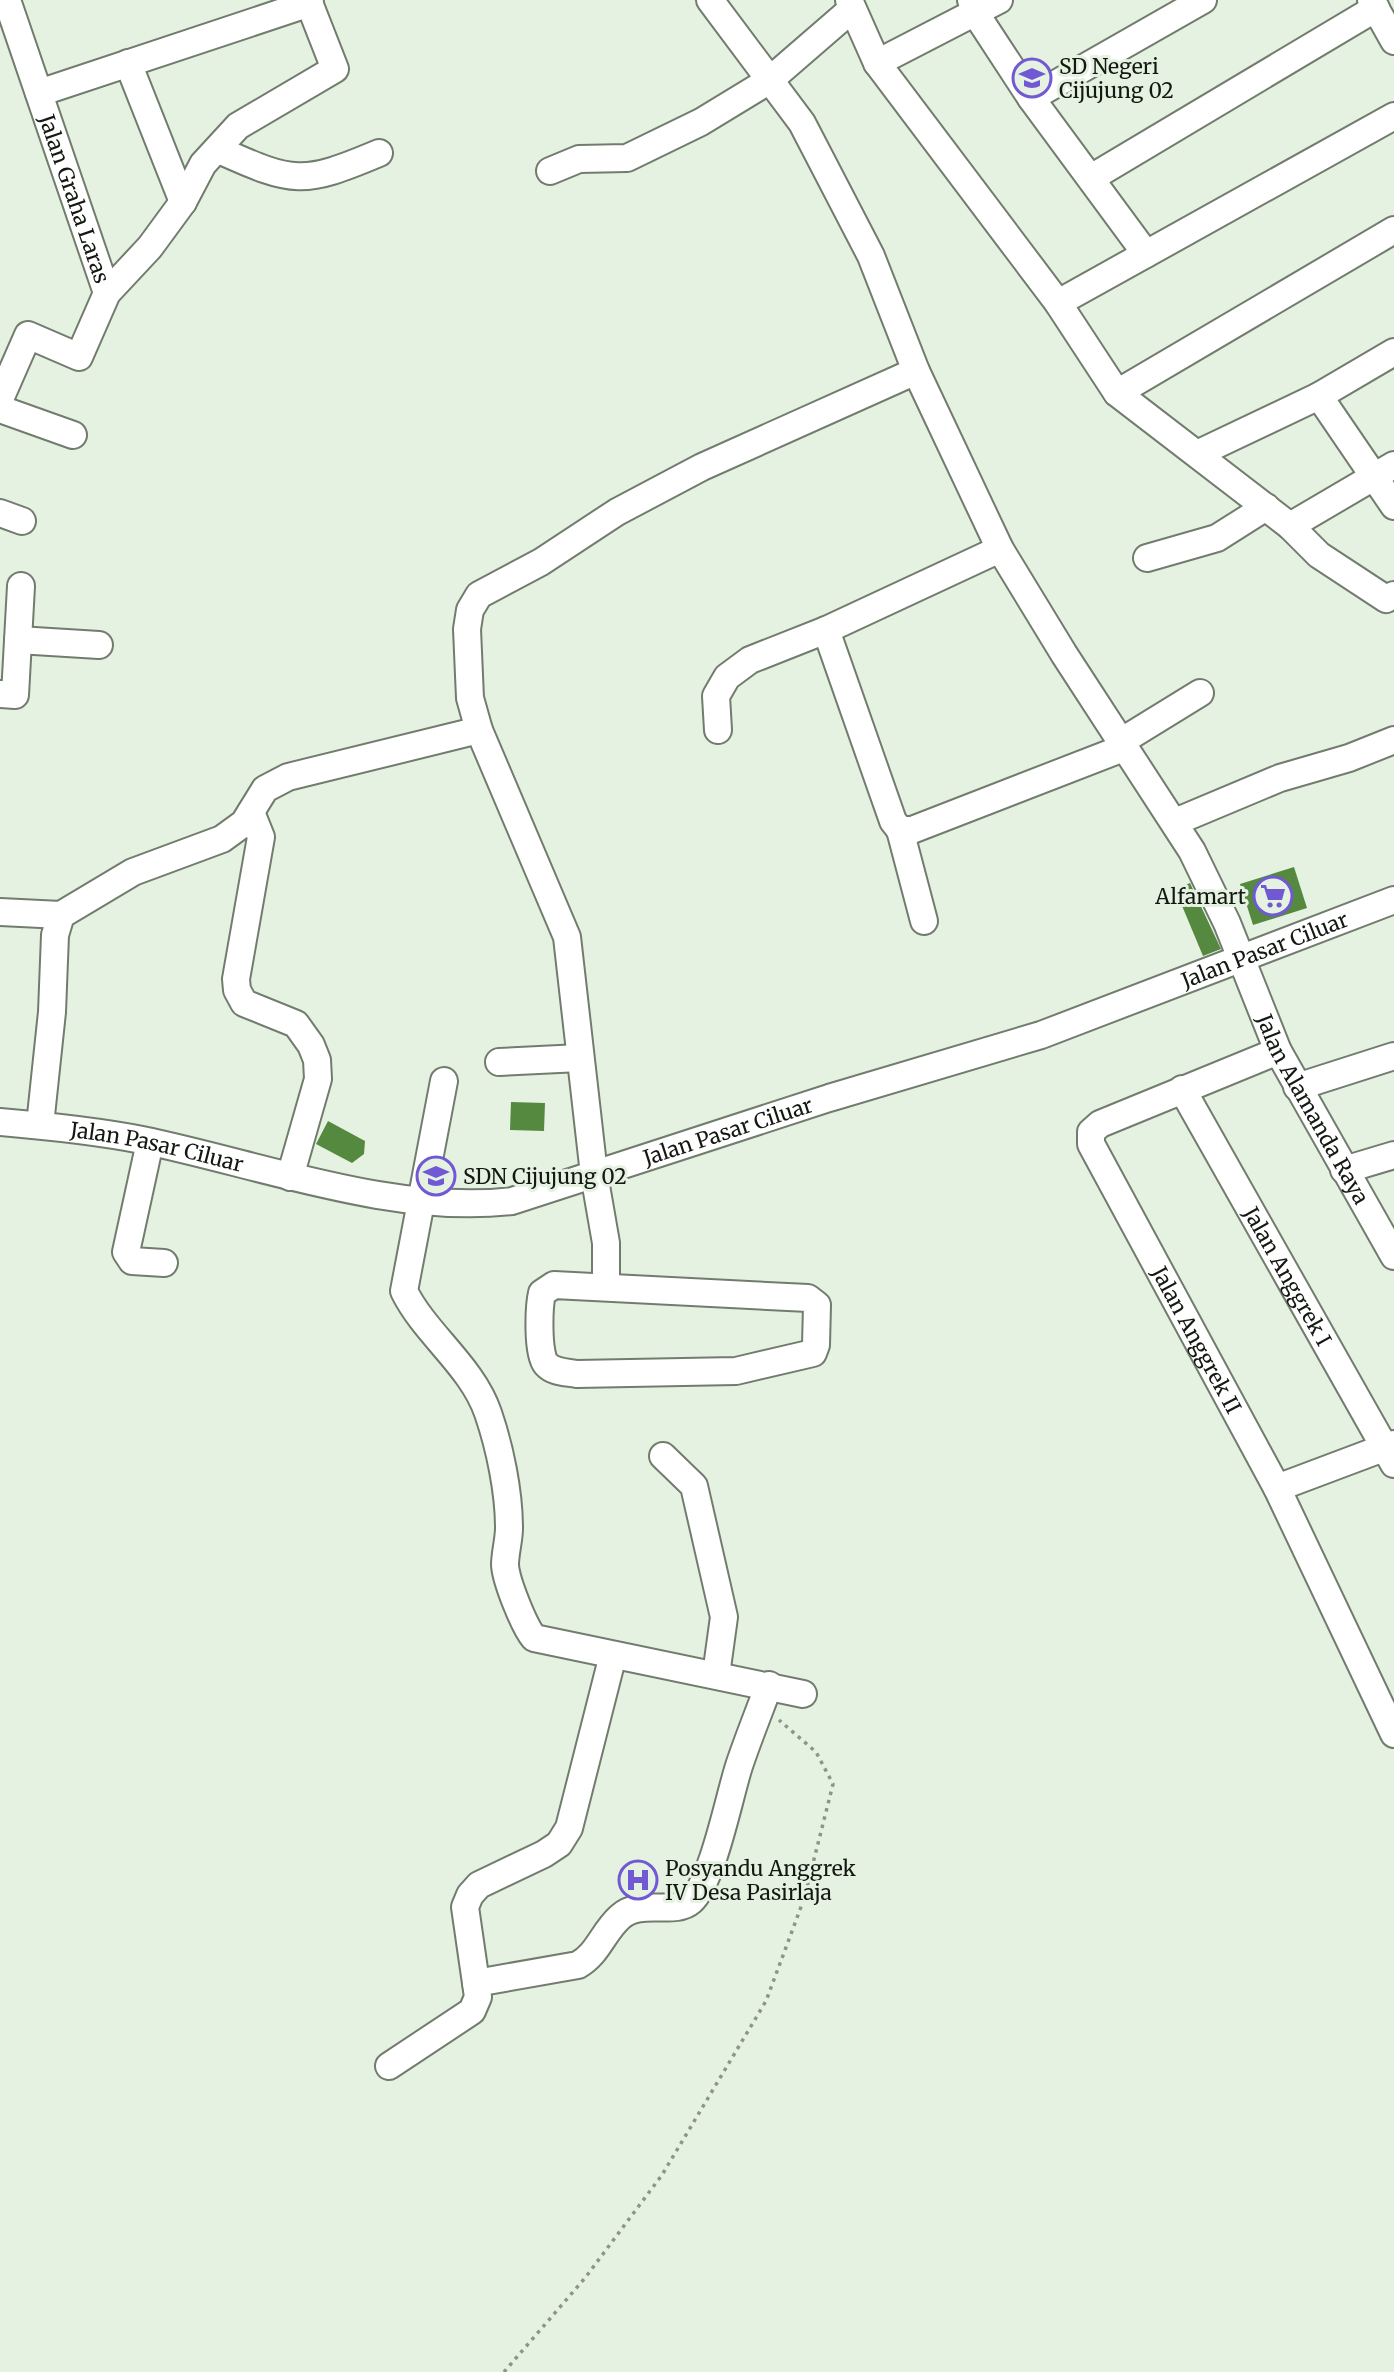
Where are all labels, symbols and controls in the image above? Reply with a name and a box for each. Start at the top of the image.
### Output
place label: SD Negeri Cijujung 02 [1059,53,1174,104]
school or university icon: SD Negeri Cijujung 02 [1011,57,1053,99]
street label: Jalan Graha Laras [33,110,116,287]
supermarket icon: Alfamart [1252,875,1294,917]
place label: Alfamart [1154,883,1246,910]
street label: Jalan Pasar Ciluar [1176,905,1352,994]
street label: Jalan Alamanda Raya [1251,1009,1375,1209]
street label: Jalan Pasar Ciluar [639,1091,816,1171]
street label: Jalan Pasar Ciluar [68,1115,247,1177]
school or university icon: SDN Cijujung 02 [415,1155,457,1197]
place label: SDN Cijujung 02 [463,1163,627,1190]
street label: Jalan Anggrek I [1237,1201,1338,1350]
street label: Jalan Anggrek II [1146,1261,1248,1418]
place label: Posyandu Anggrek IV Desa Pasirlaja [665,1855,857,1906]
hospital icon: Posyandu Anggrek IV Desa Pasirlaja [617,1859,659,1901]

